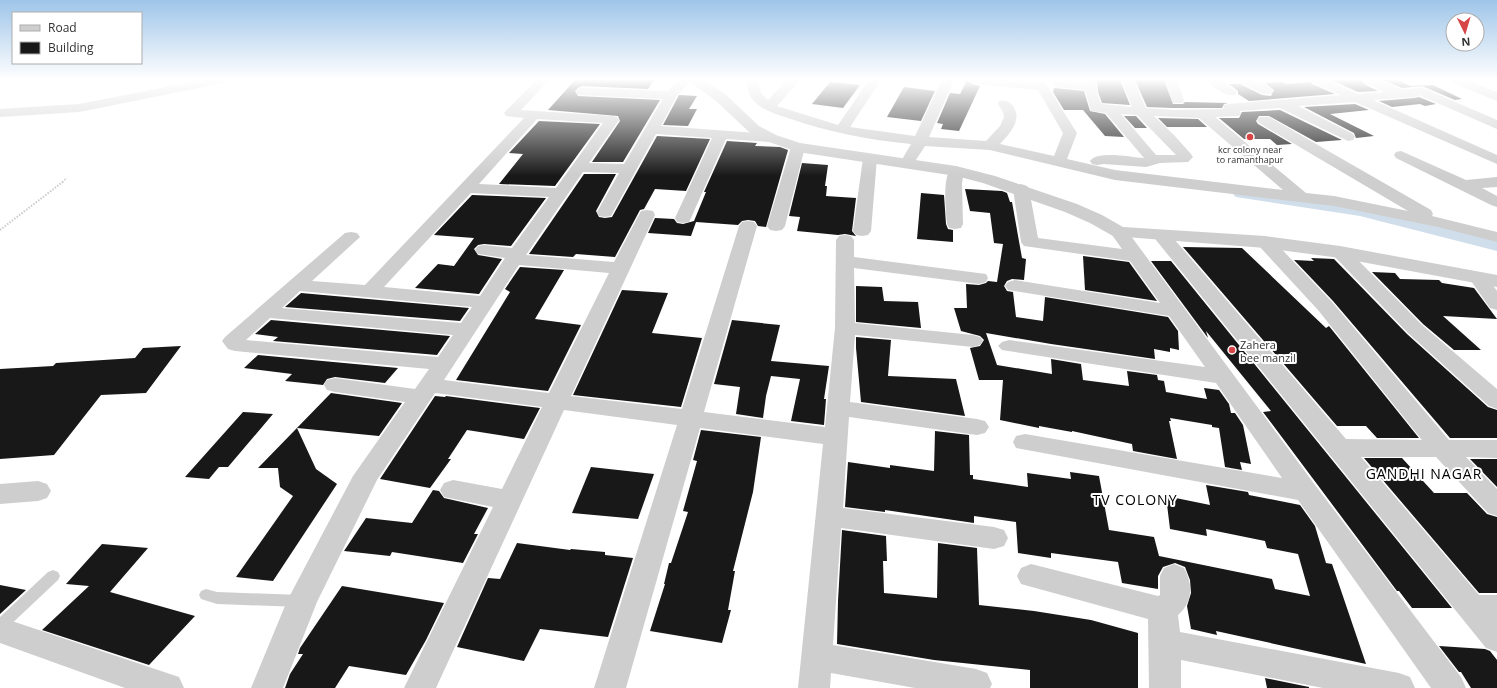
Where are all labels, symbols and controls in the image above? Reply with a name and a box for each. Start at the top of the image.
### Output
legend [12,12,142,64]
north arrow [1445,12,1485,52]
text: Road [48,19,77,36]
text: N [1461,35,1471,50]
text: Building [48,39,94,56]
marker: kcr colony near to ramanthapur [1245,132,1255,142]
place label: kcr colony near to ramanthapur [1217,143,1284,166]
place label: Zahera bee manzil [1240,337,1296,365]
marker: Zahera bee manzil [1227,345,1237,355]
district label: GANDHI NAGAR [1366,464,1482,483]
district label: TV COLONY [1093,490,1177,509]

